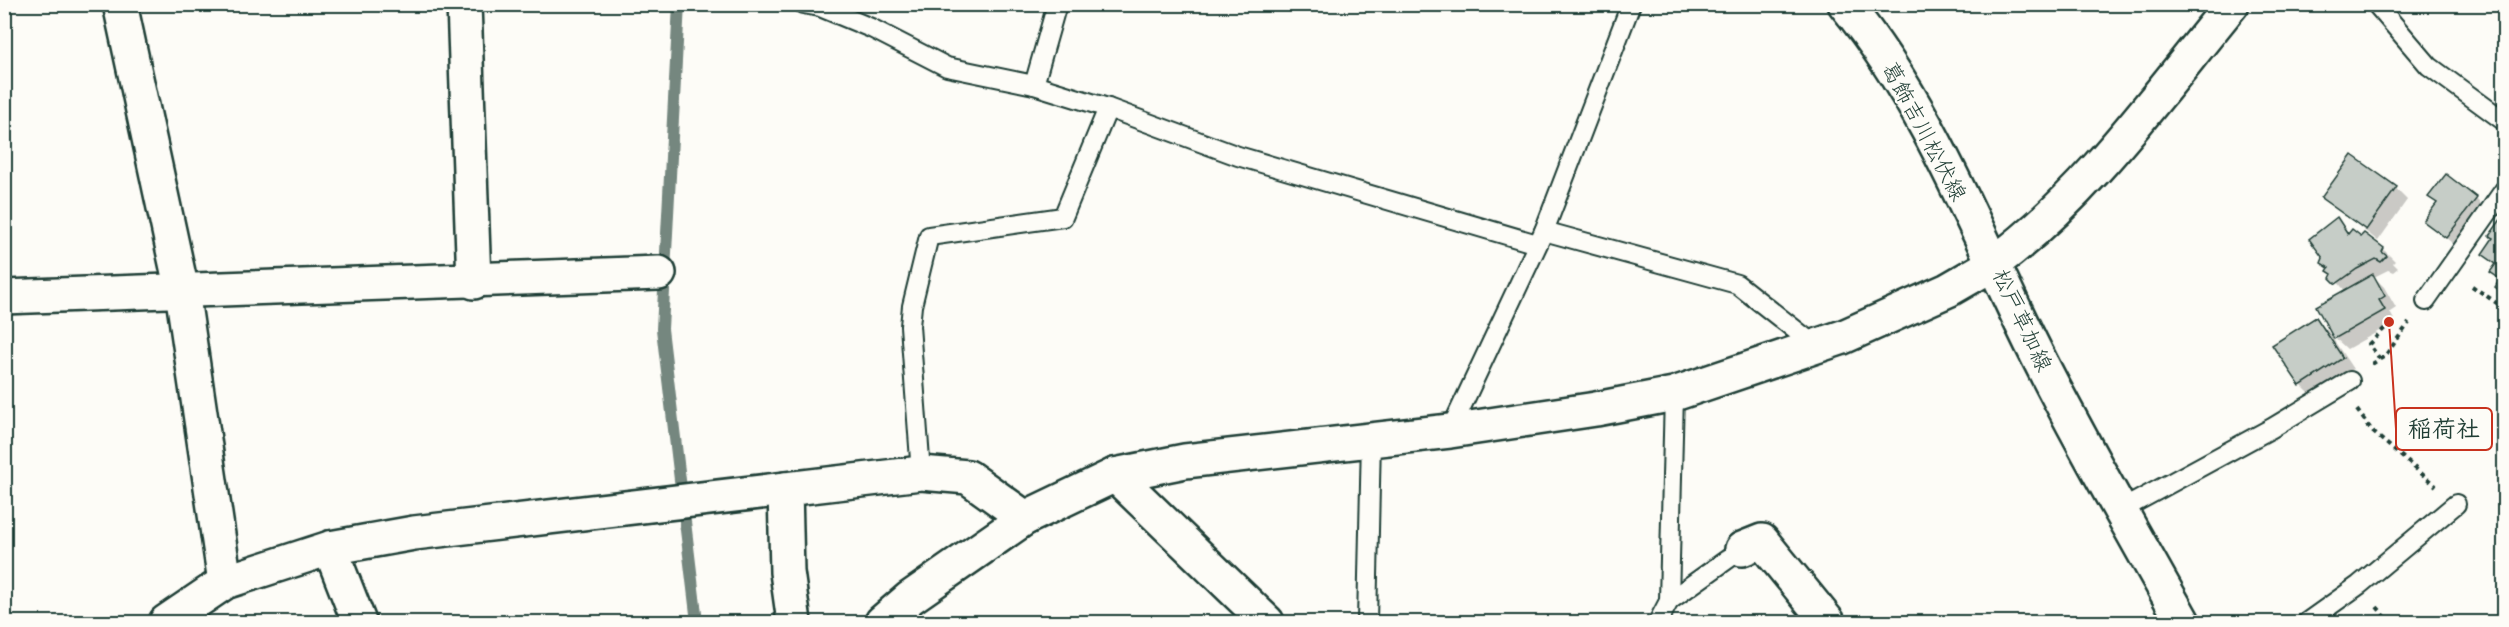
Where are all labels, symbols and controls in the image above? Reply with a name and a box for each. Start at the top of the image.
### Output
street label: 葛飾吉川松伏線 [1872,57,1972,208]
street label: 松戸草加線 [1983,265,2057,378]
callout: 稲荷社 [2396,408,2492,450]
text: 稲荷社 [2408,415,2480,449]

